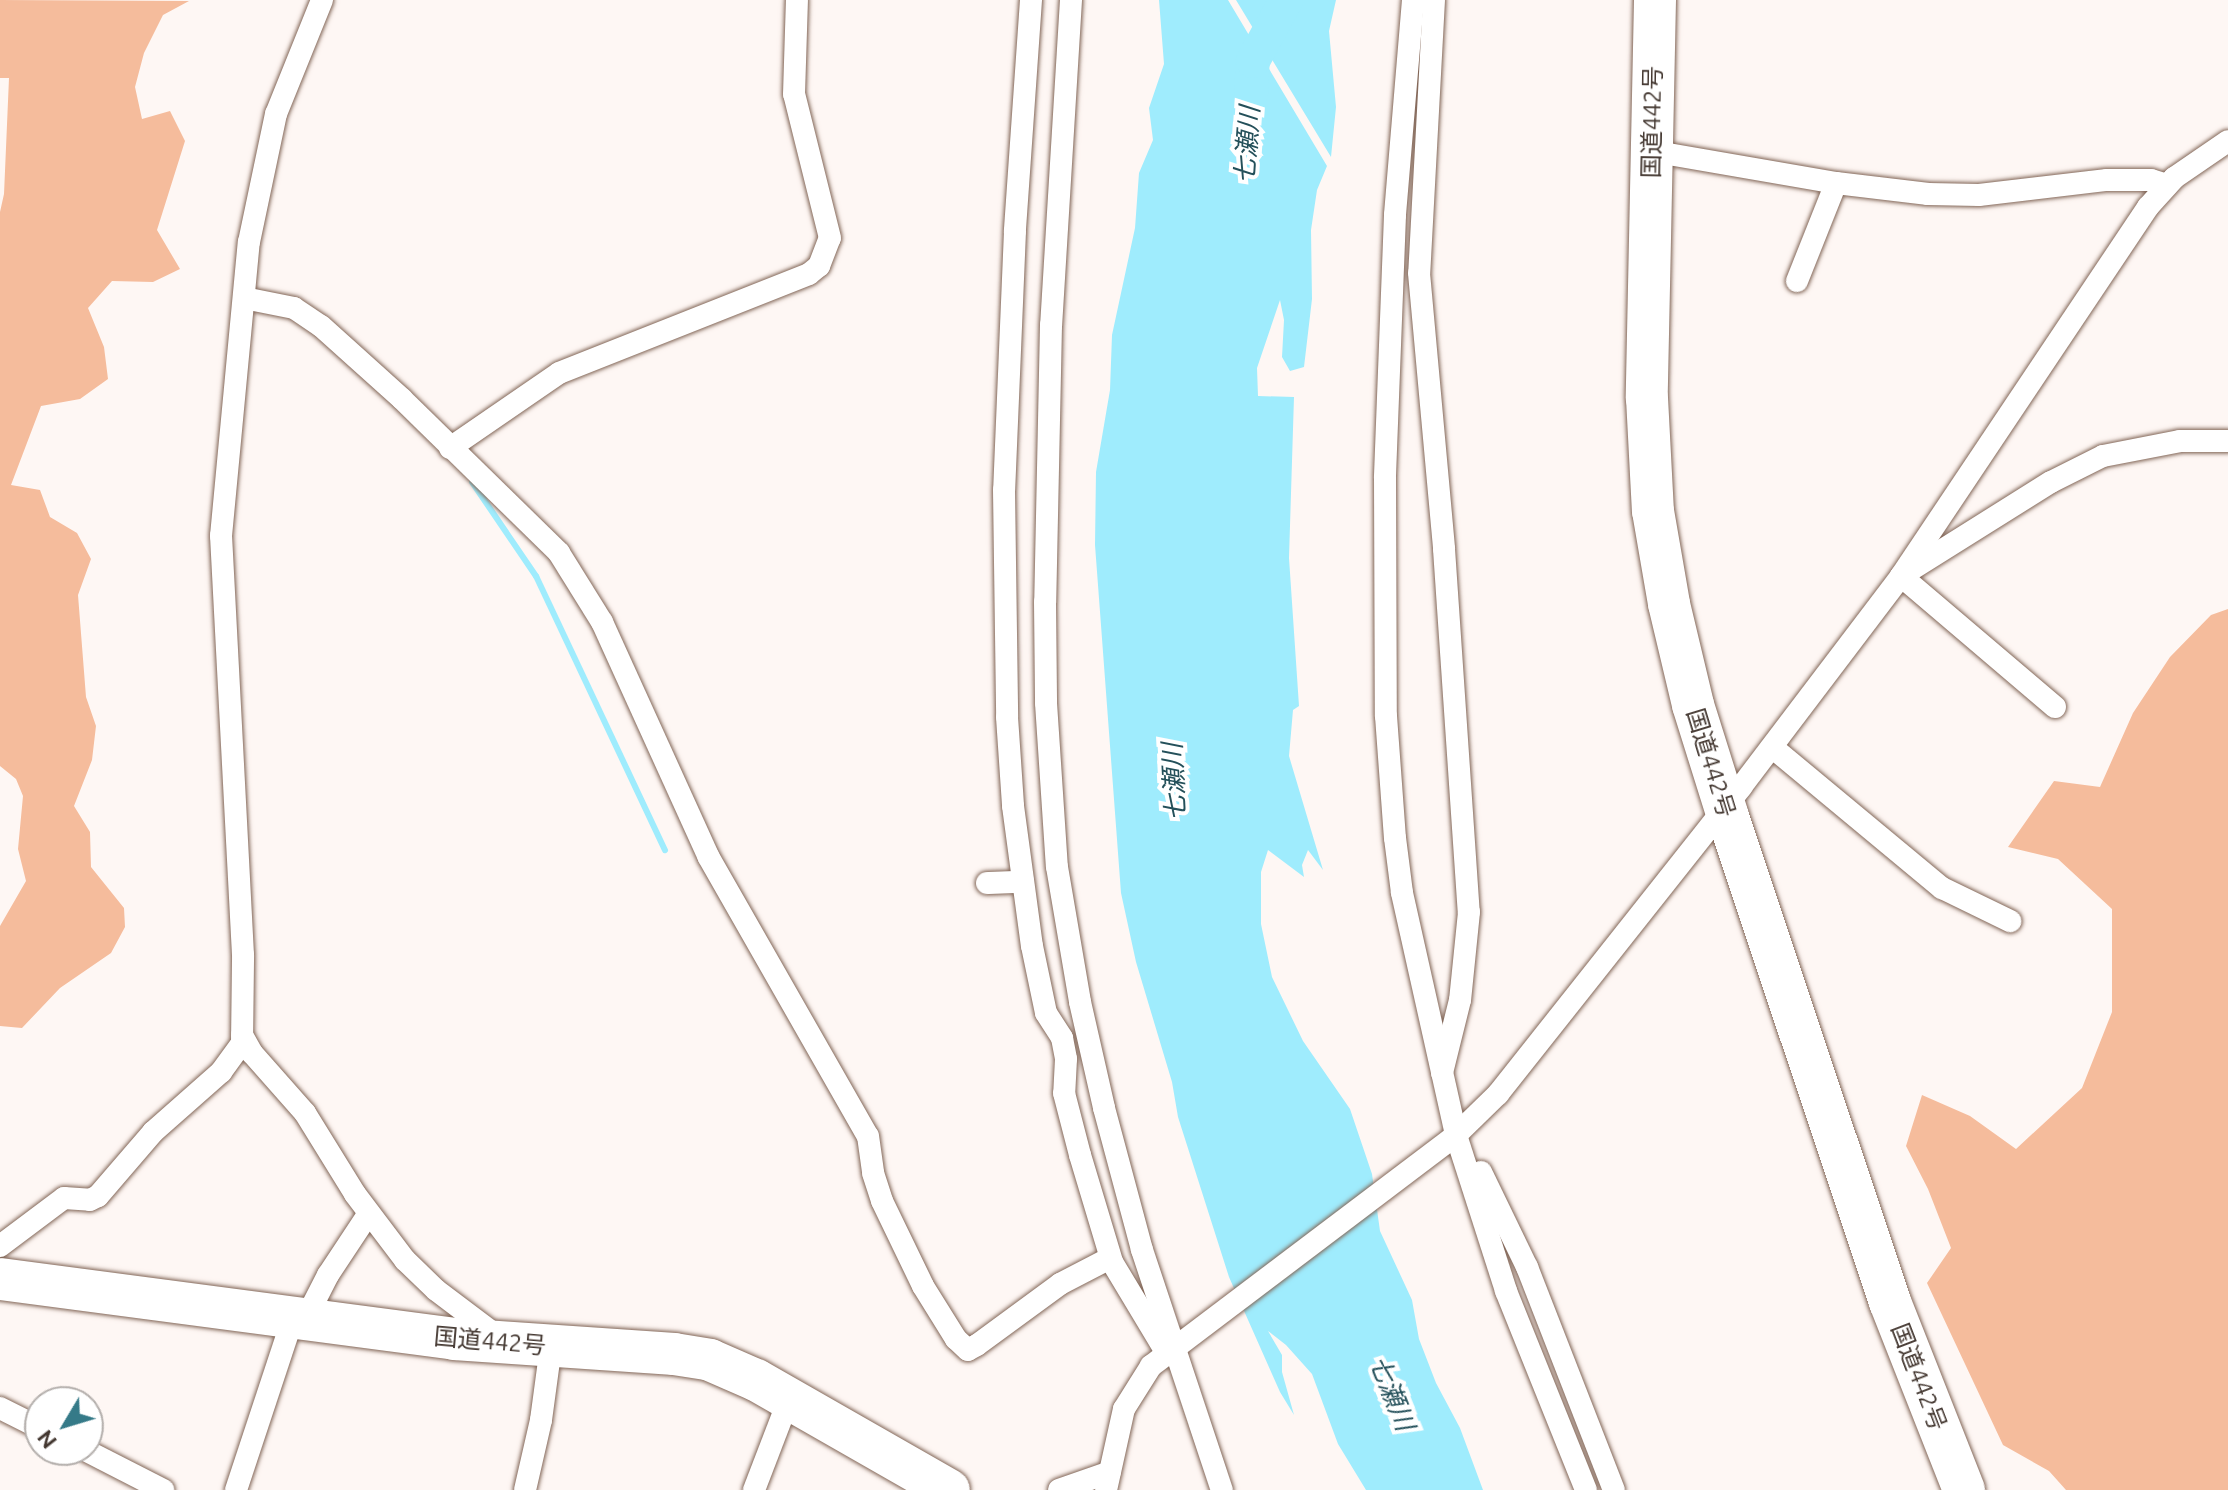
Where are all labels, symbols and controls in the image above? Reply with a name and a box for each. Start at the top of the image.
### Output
street label: 国道442号 [1637,65,1667,179]
water label: 七瀬川 [1229,105,1265,185]
street label: 国道442号 [1681,705,1741,821]
water label: 七瀬川 [1156,742,1192,822]
street label: 国道442号 [1885,1319,1953,1435]
street label: 国道442号 [433,1322,547,1360]
water label: 七瀬川 [1363,1351,1421,1435]
north arrow [24,1386,104,1466]
text: N [31,1426,61,1454]

